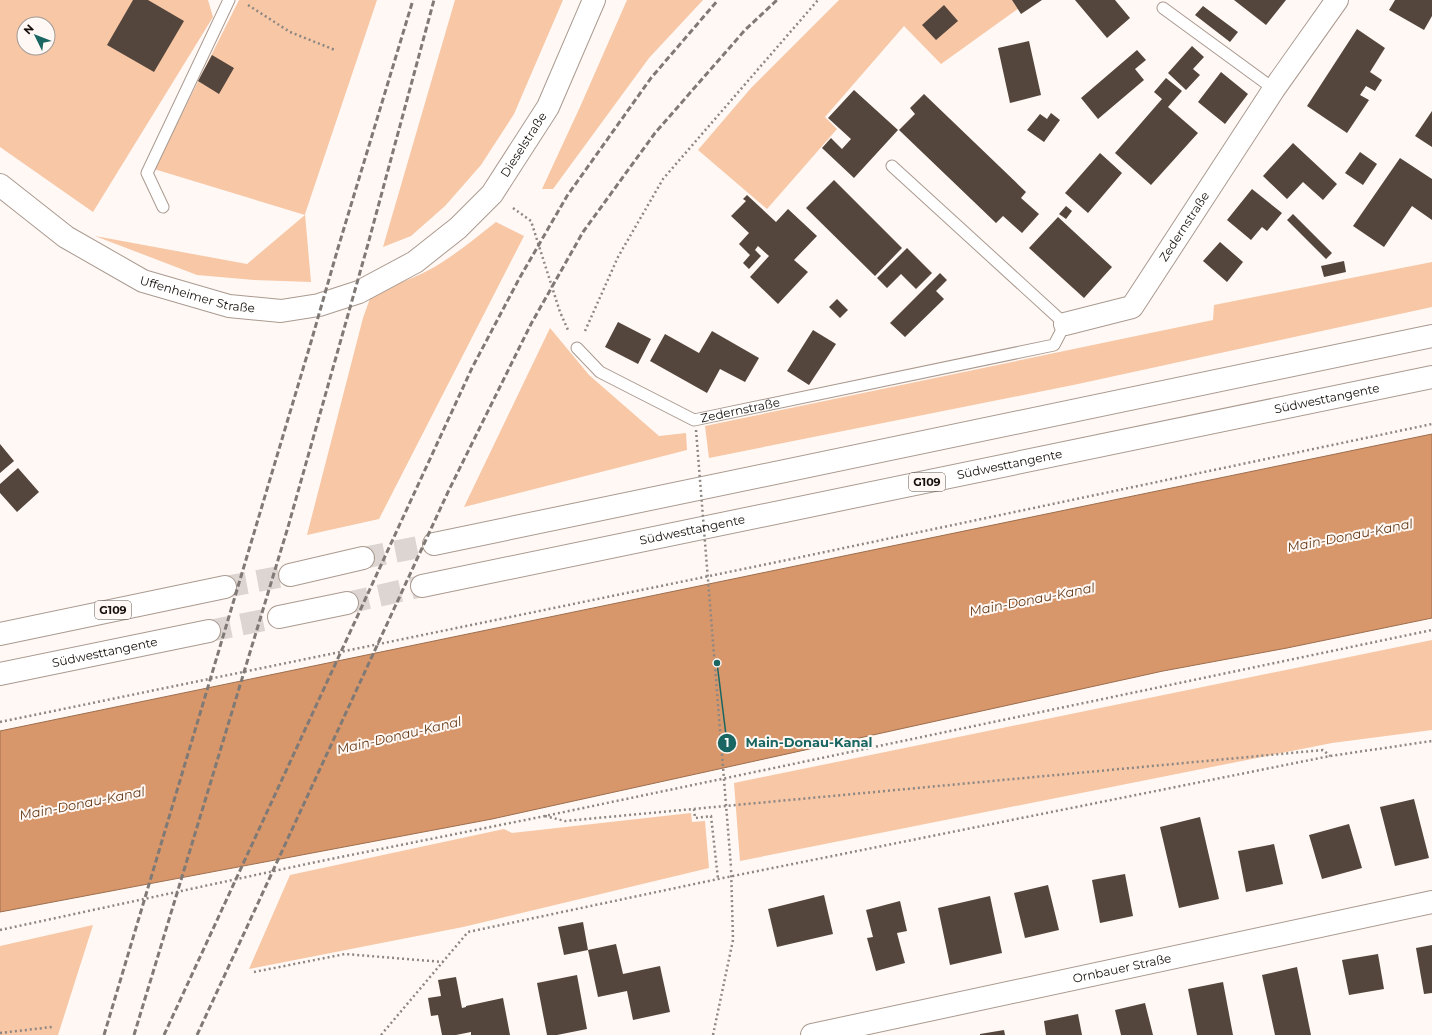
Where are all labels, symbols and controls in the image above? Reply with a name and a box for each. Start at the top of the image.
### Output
north arrow [16,16,56,56]
text: N [21,21,37,37]
street label: Dieselstraße [497,109,550,180]
street label: Zedernstraße [1156,189,1212,264]
street label: Uffenheimer Straße [138,272,256,315]
street label: Südwesttangente [1273,380,1381,416]
street label: Zedernstraße [699,394,781,425]
street label: Südwesttangente [955,446,1063,482]
road number: G109 [909,473,945,491]
street label: Südwesttangente [638,511,746,548]
water label: Main-Donau-Kanal [1286,515,1415,555]
water label: Main-Donau-Kanal [968,579,1097,619]
road number: G109 [95,601,131,619]
street label: Südwesttangente [51,634,159,670]
water label: Main-Donau-Kanal [335,713,463,757]
callout: Main-Donau-Kanal [717,730,880,755]
text: Main-Donau-Kanal [746,734,872,750]
text: 1 [725,735,729,750]
water label: Main-Donau-Kanal [18,783,147,823]
street label: Ornbauer Straße [1071,950,1173,986]

